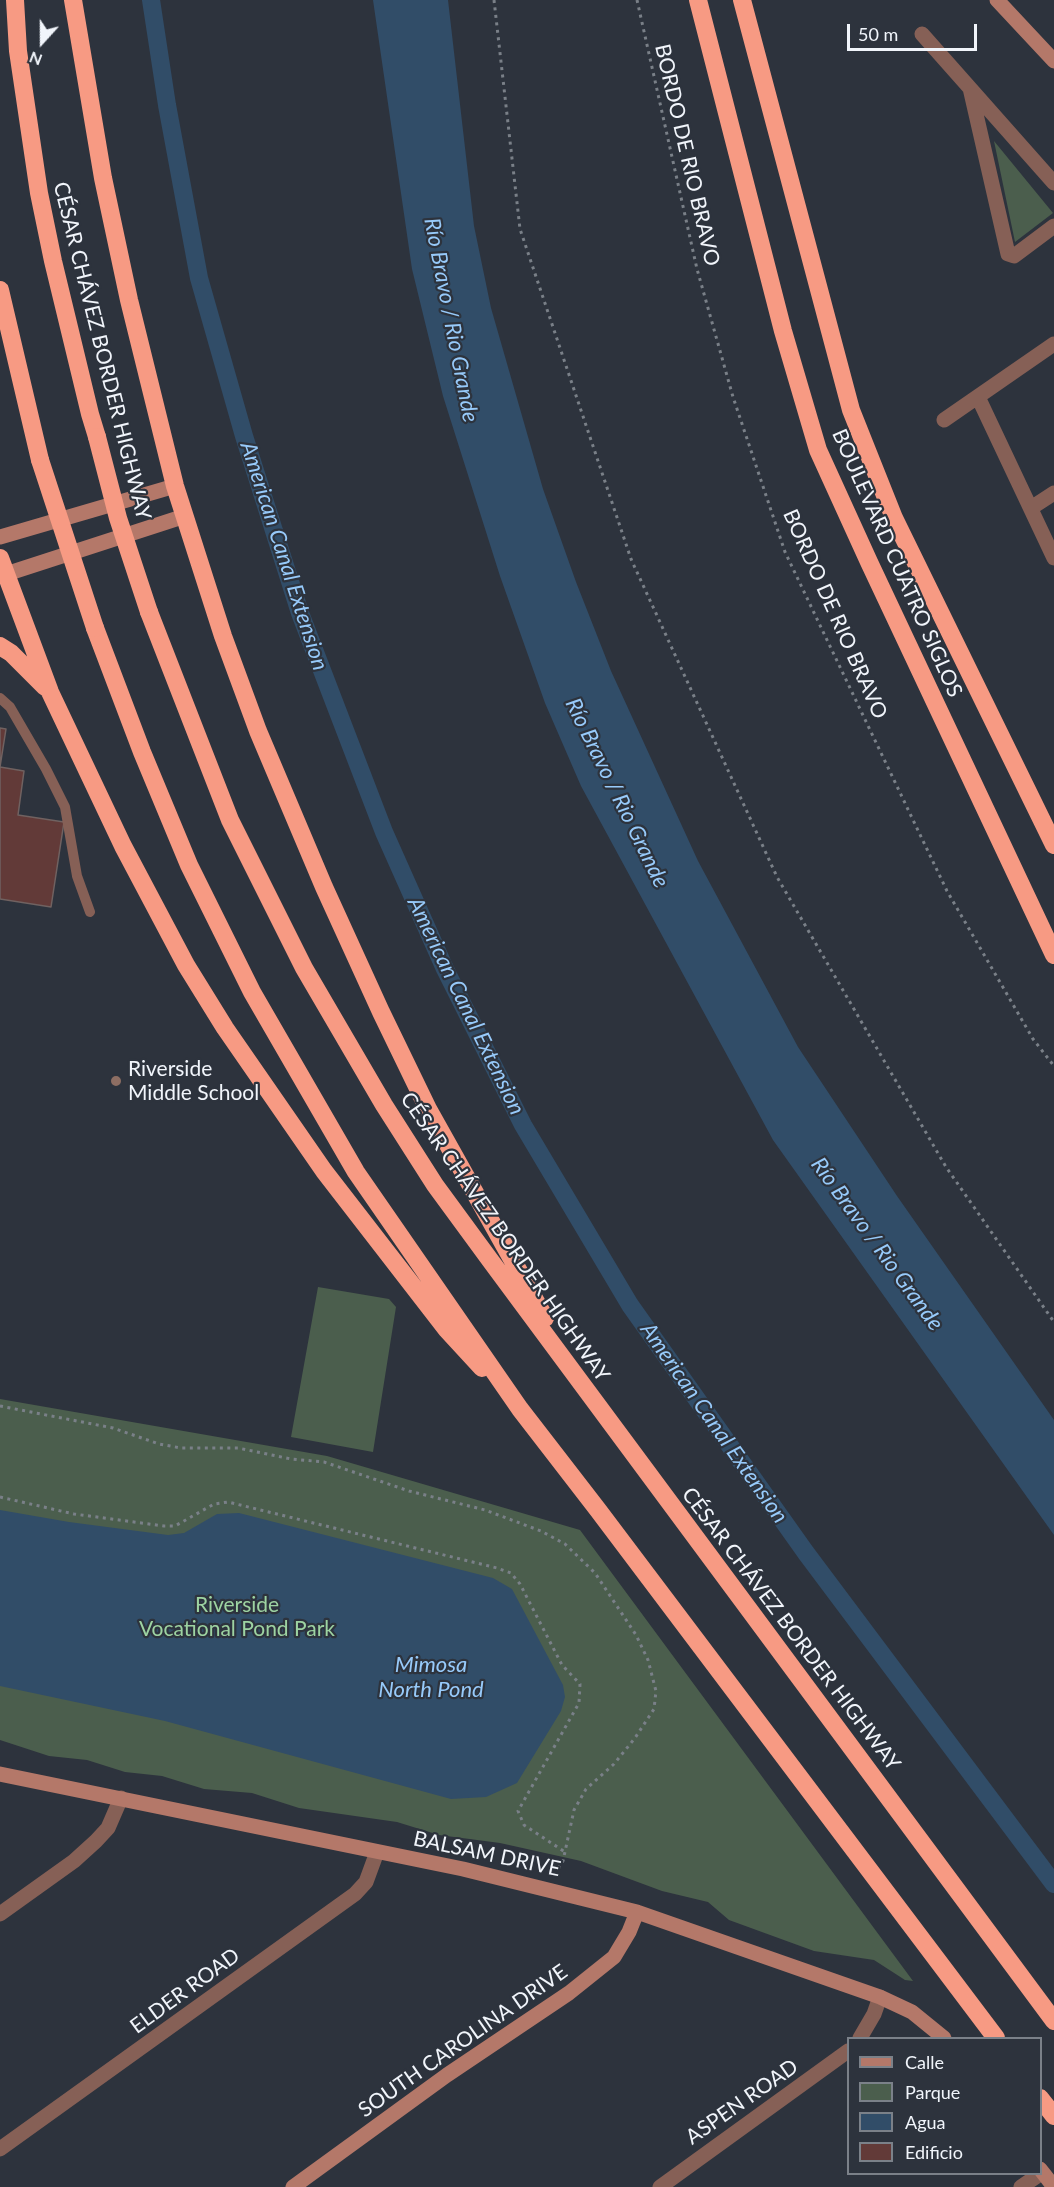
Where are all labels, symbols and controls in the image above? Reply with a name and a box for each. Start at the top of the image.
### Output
north arrow [12,12,72,72]
scale bar [850,12,980,50]
text: 50 m [858,23,898,45]
street label: BORDO DE RIO BRAVO [649,42,725,268]
text: N [26,48,45,70]
street label: CÉSAR CHÁVEZ BORDER HIGHWAY [48,179,156,523]
water label: Río Bravo / Rio Grande [418,216,484,424]
street label: BOULEVARD CUATRO SIGLOS [826,425,968,701]
water label: American Canal Extension [235,438,333,674]
street label: BORDO DE RIO BRAVO [777,505,893,723]
water label: Río Bravo / Rio Grande [560,694,674,892]
water label: American Canal Extension [402,893,530,1119]
place label: Riverside Middle School [128,1056,259,1106]
marker: Riverside Middle School [109,1074,123,1088]
street label: CÉSAR CHÁVEZ BORDER HIGHWAY [395,1087,615,1387]
water label: Río Bravo / Rio Grande [805,1152,949,1336]
water label: American Canal Extension [635,1318,793,1528]
street label: CÉSAR CHÁVEZ BORDER HIGHWAY [676,1483,906,1775]
park label: Riverside Vocational Pond Park [139,1592,335,1642]
water label: Mimosa North Pond [378,1652,484,1704]
street label: BALSAM DRIVE [411,1826,563,1882]
street label: ELDER ROAD [125,1943,245,2039]
street label: SOUTH CAROLINA DRIVE [354,1959,572,2123]
legend [847,2037,1042,2175]
text: Calle [905,2051,944,2073]
street label: ASPEN ROAD [681,2054,803,2150]
text: Parque [905,2081,960,2103]
text: Agua [905,2111,946,2133]
text: Edificio [905,2141,963,2163]

